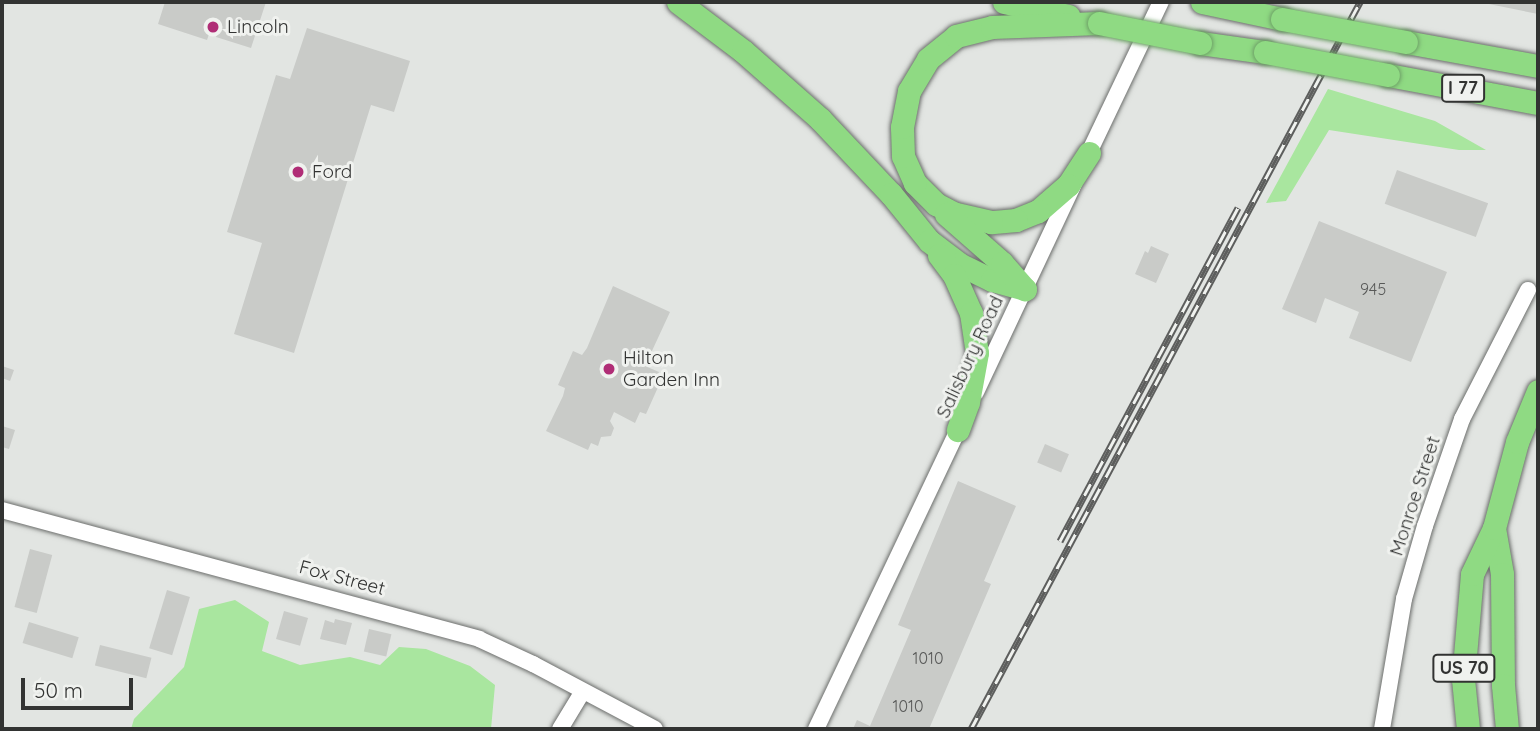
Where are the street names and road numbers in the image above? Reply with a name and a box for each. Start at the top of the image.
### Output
road number: I 77 [1440,74,1486,102]
street label: Salisbury Road [932,292,1008,422]
street label: Monroe Street [1385,433,1445,559]
street label: Fox Street [297,556,387,600]
road number: US 70 [1431,654,1497,682]

